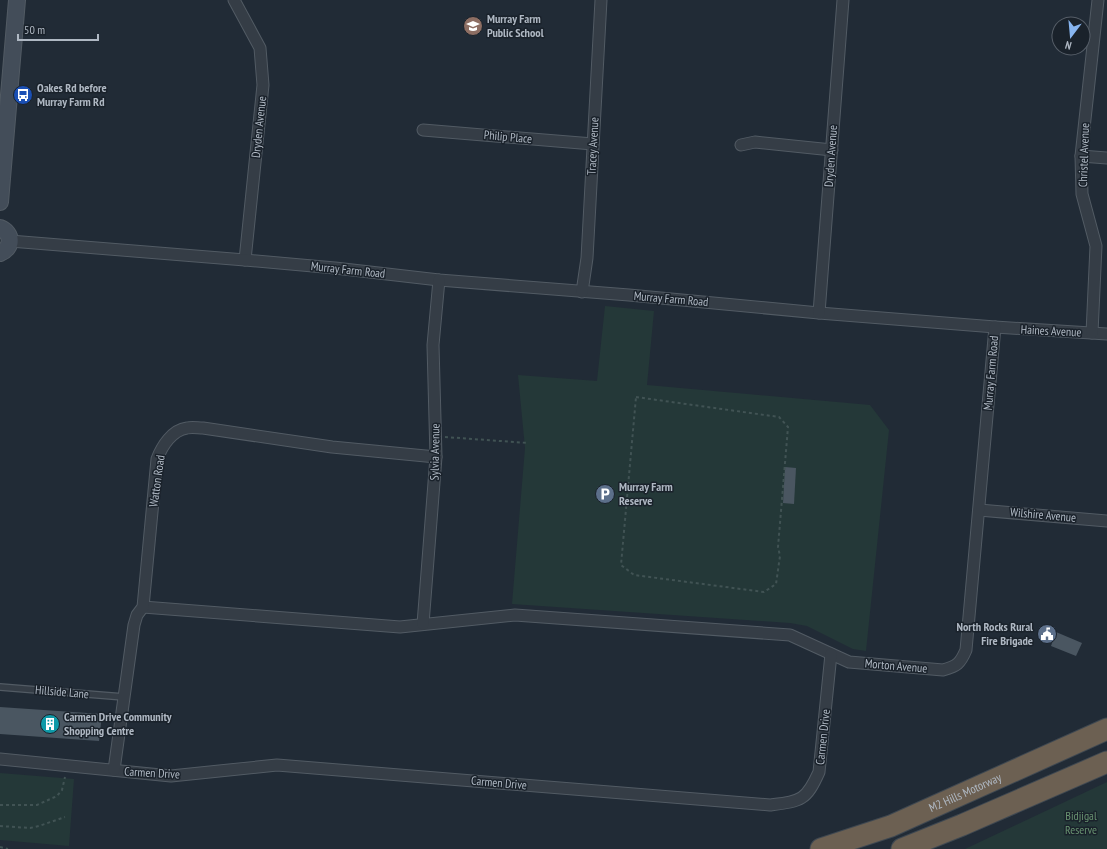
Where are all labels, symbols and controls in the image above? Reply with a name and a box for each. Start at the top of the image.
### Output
place label: Murray Farm Public School [487,11,544,40]
school or university icon: Murray Farm Public School [462,15,484,37]
scale bar [18,16,98,42]
north arrow [1051,16,1091,56]
text: 50 m [24,22,45,37]
text: N [1063,38,1073,53]
place label: Oakes Rd before Murray Farm Rd [37,80,107,109]
bus stop icon: Oakes Rd before Murray Farm Rd [12,84,34,106]
street label: Dryden Avenue [248,95,269,159]
street label: Tracey Avenue [583,117,602,175]
street label: Christel Avenue [1075,123,1092,187]
street label: Dryden Avenue [821,124,840,187]
street label: Philip Place [483,127,533,146]
street label: Murray Farm Road [310,258,386,281]
street label: Murray Farm Road [633,288,709,309]
street label: Haines Avenue [1020,321,1082,340]
street label: Murray Farm Road [980,335,1001,411]
street label: Sylvia Avenue [427,423,442,481]
street label: Watton Road [145,454,168,508]
place label: Murray Farm Reserve [619,479,673,508]
parking icon: Murray Farm Reserve [594,483,616,505]
street label: Wilshire Avenue [1009,504,1077,525]
place label: North Rocks Rural Fire Brigade [957,619,1033,648]
public building icon: North Rocks Rural Fire Brigade [1036,623,1058,645]
street label: Morton Avenue [864,655,928,676]
street label: Hillside Lane [35,682,90,701]
street label: Carmen Drive [812,708,833,765]
place label: Carmen Drive Community Shopping Centre [64,709,172,738]
building icon: Carmen Drive Community Shopping Centre [39,713,61,735]
street label: Carmen Drive [124,764,180,781]
street label: M2 Hills Motorway [926,769,1004,815]
street label: Carmen Drive [471,773,528,792]
park label: Bidjigal Reserve [1065,808,1097,837]

